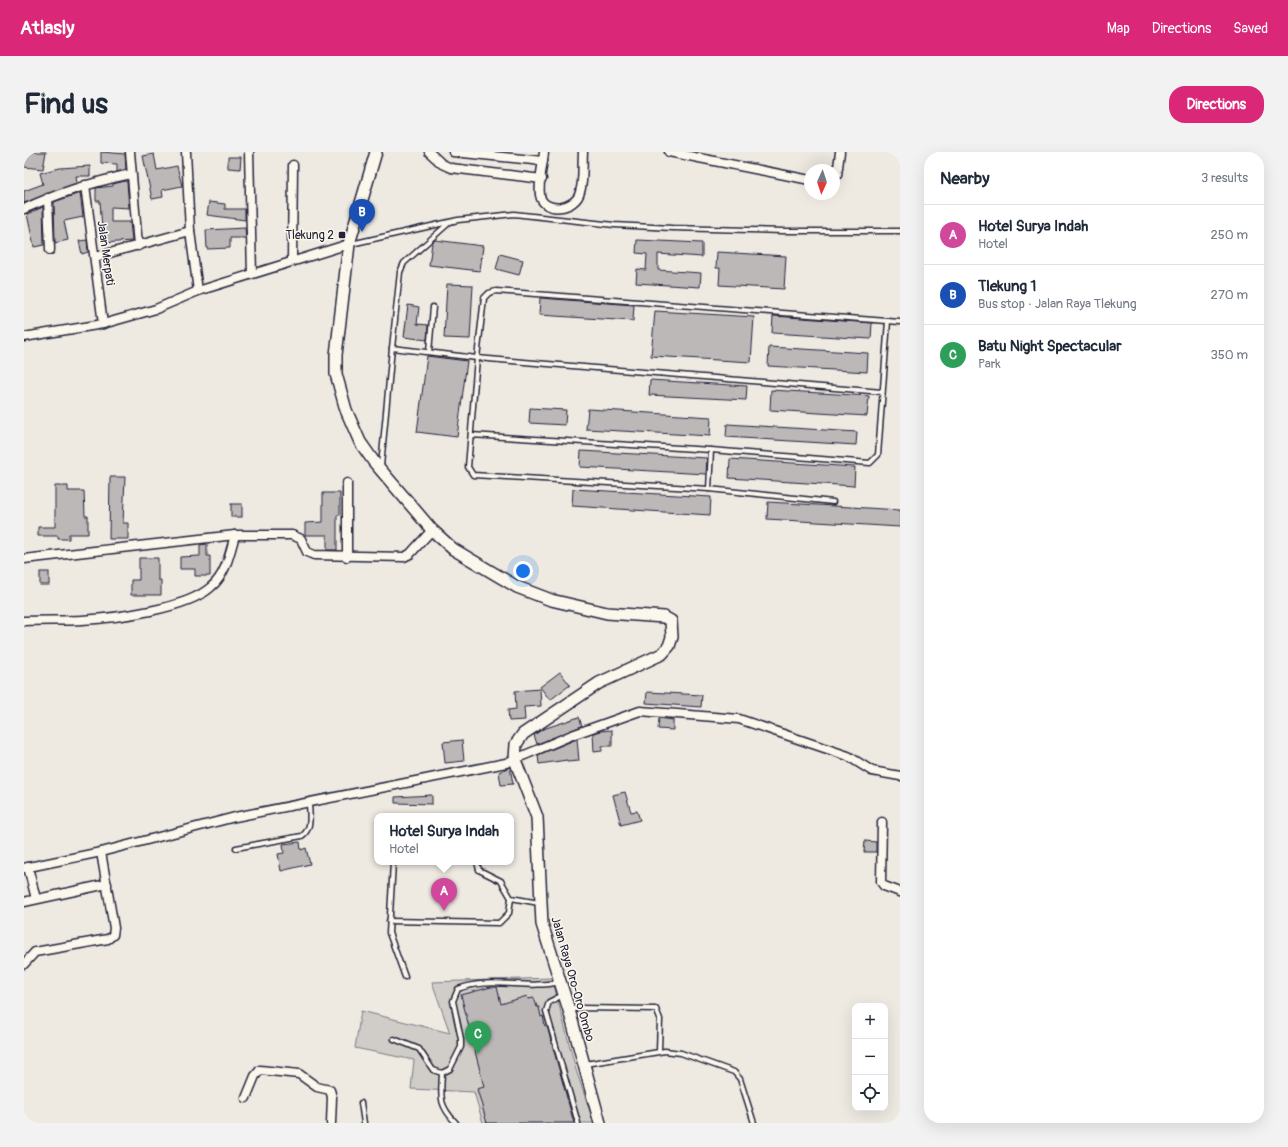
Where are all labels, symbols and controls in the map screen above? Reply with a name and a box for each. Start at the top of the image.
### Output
text: Atlasly [20,16,74,40]
text: Map [1107,20,1130,37]
text: Directions [1152,20,1211,37]
text: Saved [1233,20,1268,37]
button: Directions [1169,86,1264,123]
text: Find us [24,87,108,122]
north arrow [804,164,840,200]
text: Nearby [940,168,989,189]
text: 3 results [1201,170,1248,186]
pin: B [349,199,375,232]
text: Hotel Surya Indah [978,217,1088,236]
street label: Jalan Merpati [94,220,117,287]
text: A [949,227,957,243]
text: 250 m [1210,227,1248,243]
place label: Tlekung 2 [285,228,334,243]
marker: Tlekung 2 [337,230,347,240]
text: Hotel [978,236,1008,252]
text: Tlekung 1 [978,277,1036,296]
text: B [949,287,957,303]
text: 270 m [1211,287,1248,303]
text: Bus stop · Jalan Raya Tlekung [978,296,1136,312]
text: Batu Night Spectacular [978,337,1122,356]
text: C [949,347,957,363]
text: 350 m [1210,347,1248,363]
text: Park [978,356,1001,372]
your location [513,561,533,581]
popup [374,813,514,865]
text: Hotel Surya Indah [389,822,499,841]
text: Hotel [389,841,419,857]
pin: A [431,878,457,911]
street label: Jalan Raya Oro-Oro Ombo [548,915,598,1044]
map controls [852,1003,888,1111]
button: + [852,1003,888,1039]
pin: C [465,1021,491,1054]
button: − [852,1039,888,1075]
button: locate [852,1075,888,1111]

